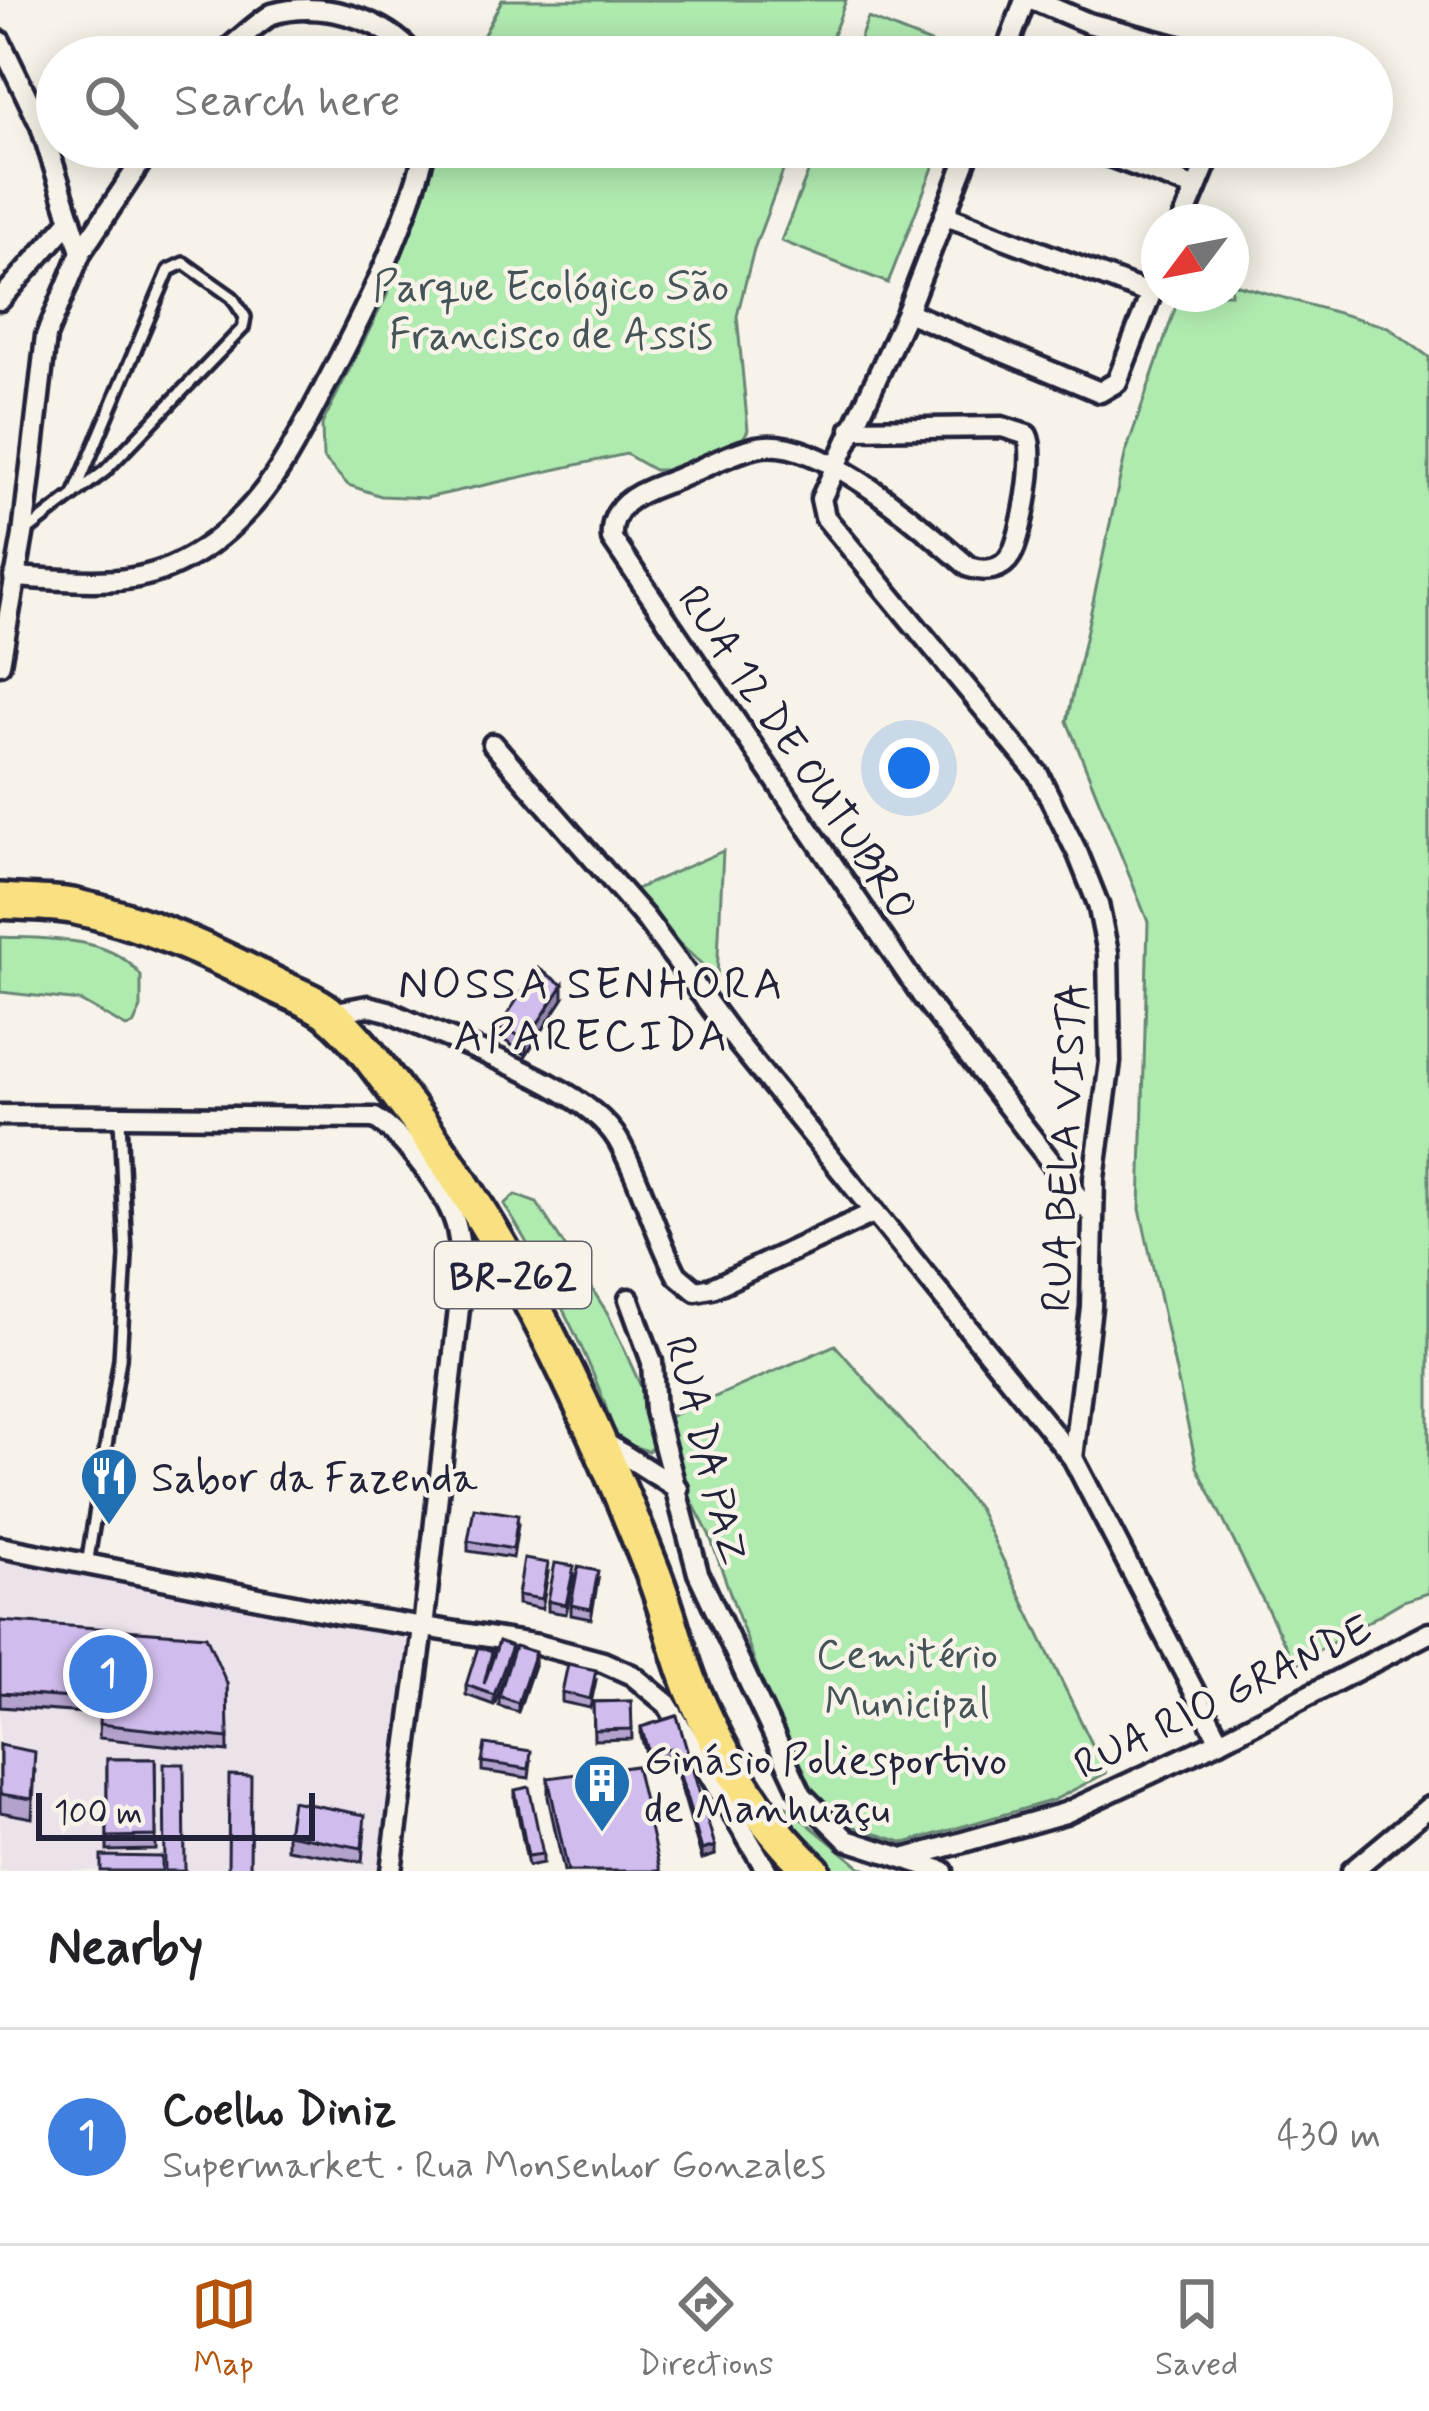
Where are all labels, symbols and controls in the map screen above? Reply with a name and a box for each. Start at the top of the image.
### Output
search box [36,36,1393,168]
icon: search [78,69,144,135]
text: Search here [174,73,401,132]
north arrow [1141,204,1249,312]
park label: Parque Ecológico São Francisco de Assis [373,261,729,364]
street label: RUA 12 DE OUTUBRO [663,575,929,932]
your location [879,738,939,798]
district label: NOSSA SENHORA APARECIDA [398,956,786,1067]
street label: RUA BELA VISTA [1030,981,1103,1314]
road number: BR-262 [435,1242,591,1308]
street label: RUA DA PAZ [650,1331,760,1571]
restaurant icon: Sabor da Fazenda [78,1445,140,1527]
place label: Sabor da Fazenda [151,1452,478,1507]
street label: RUA RIO GRANDE [1066,1602,1381,1794]
pin: 1 [69,1629,147,1719]
park label: Cemitério Municipal [816,1629,998,1732]
place label: Ginásio Poliesportivo de Manhuaçu [644,1735,1007,1838]
building icon: Ginásio Poliesportivo de Manhuaçu [571,1752,633,1834]
scale bar [36,1787,315,1840]
text: 100 m [54,1792,143,1836]
text: Nearby [48,1916,203,1982]
text: Coelho Diniz [162,2082,396,2141]
text: 1 [78,2111,96,2162]
text: 430 m [1277,2111,1381,2162]
text: Supermarket · Rua Monsenhor Gonzales [162,2141,826,2192]
tab: Map [191,2271,257,2387]
tab: Directions [638,2271,774,2387]
tab: Saved [1155,2271,1238,2387]

